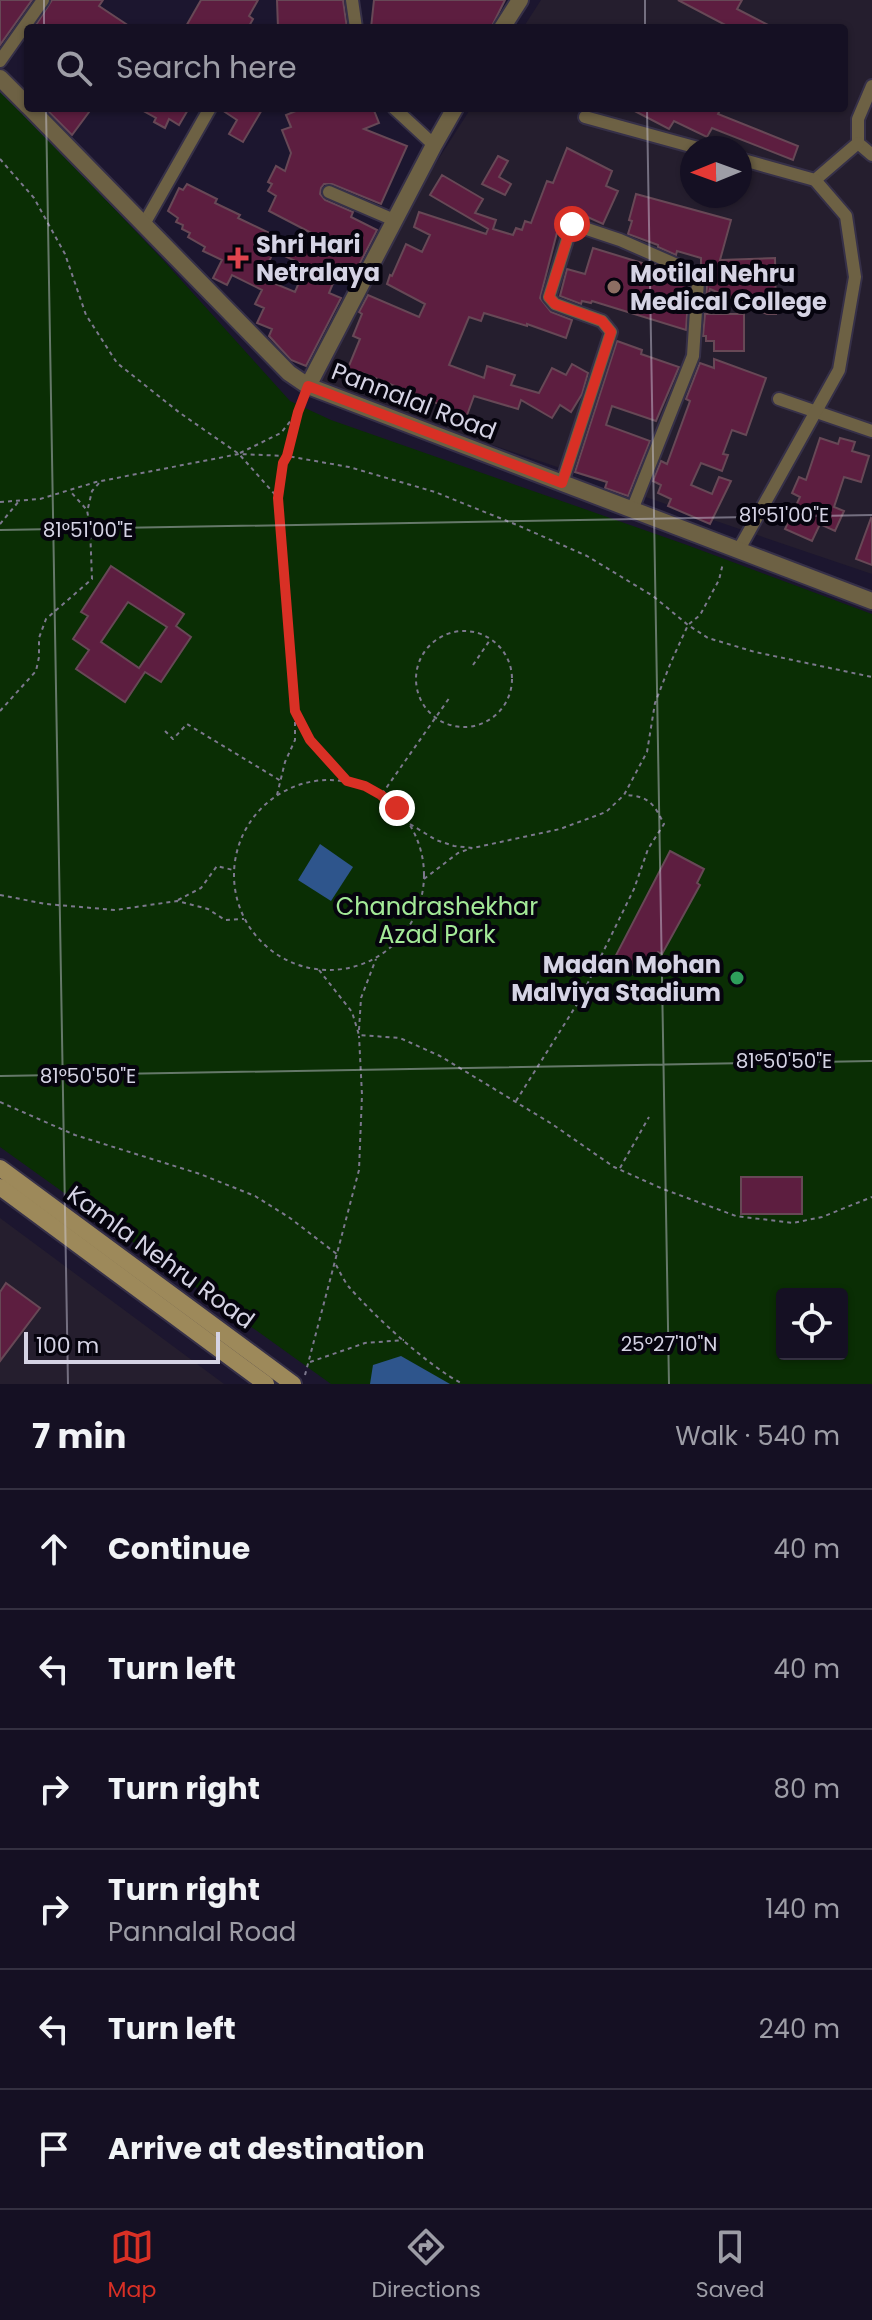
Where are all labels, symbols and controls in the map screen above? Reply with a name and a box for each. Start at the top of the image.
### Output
search box [24,24,848,112]
icon: search [52,46,96,90]
text: Search here [116,46,297,89]
north arrow [680,136,752,208]
route start [554,206,590,242]
place label: Shri Hari Netralaya [256,228,380,289]
marker: Shri Hari Netralaya [227,247,249,269]
place label: Motilal Nehru Medical College [630,257,827,318]
marker: Motilal Nehru Medical College [605,278,623,296]
street label: Pannalal Road [327,354,501,448]
text: 81°51'00"E [739,501,829,529]
text: 81°51'00"E [43,516,133,544]
route end [379,790,415,826]
park label: Chandrashekhar Azad Park [336,890,538,951]
place label: Madan Mohan Malviya Stadium [511,948,721,1009]
marker: Madan Mohan Malviya Stadium [728,969,746,987]
text: 81°50'50"E [736,1047,832,1075]
text: 81°50'50"E [40,1062,136,1090]
street label: Kamla Nehru Road [61,1178,261,1336]
map controls [776,1288,848,1360]
button: locate [776,1288,848,1360]
scale bar [24,1328,220,1364]
text: 100 m [36,1330,99,1361]
text: 25°27'10"N [621,1330,717,1358]
text: 7 min [32,1412,126,1460]
text: Walk · 540 m [675,1418,840,1454]
icon: ahead [32,1527,76,1571]
text: Continue [108,1527,250,1570]
text: 40 m [774,1531,840,1567]
icon: left [32,1647,76,1691]
text: Turn left [108,1647,236,1690]
text: 40 m [774,1651,840,1687]
icon: right [32,1767,76,1811]
text: Turn right [108,1767,260,1810]
text: 80 m [774,1771,840,1807]
text: Turn right [108,1868,260,1911]
icon: right [32,1887,76,1931]
text: 140 m [765,1891,840,1927]
text: Pannalal Road [108,1914,296,1950]
icon: left [32,2007,76,2051]
text: Turn left [108,2007,236,2050]
text: 240 m [759,2011,840,2047]
icon: arrive [32,2127,76,2171]
text: Arrive at destination [108,2127,425,2170]
tab: Map [108,2225,156,2306]
tab: Directions [371,2225,481,2306]
tab: Saved [696,2225,764,2306]

